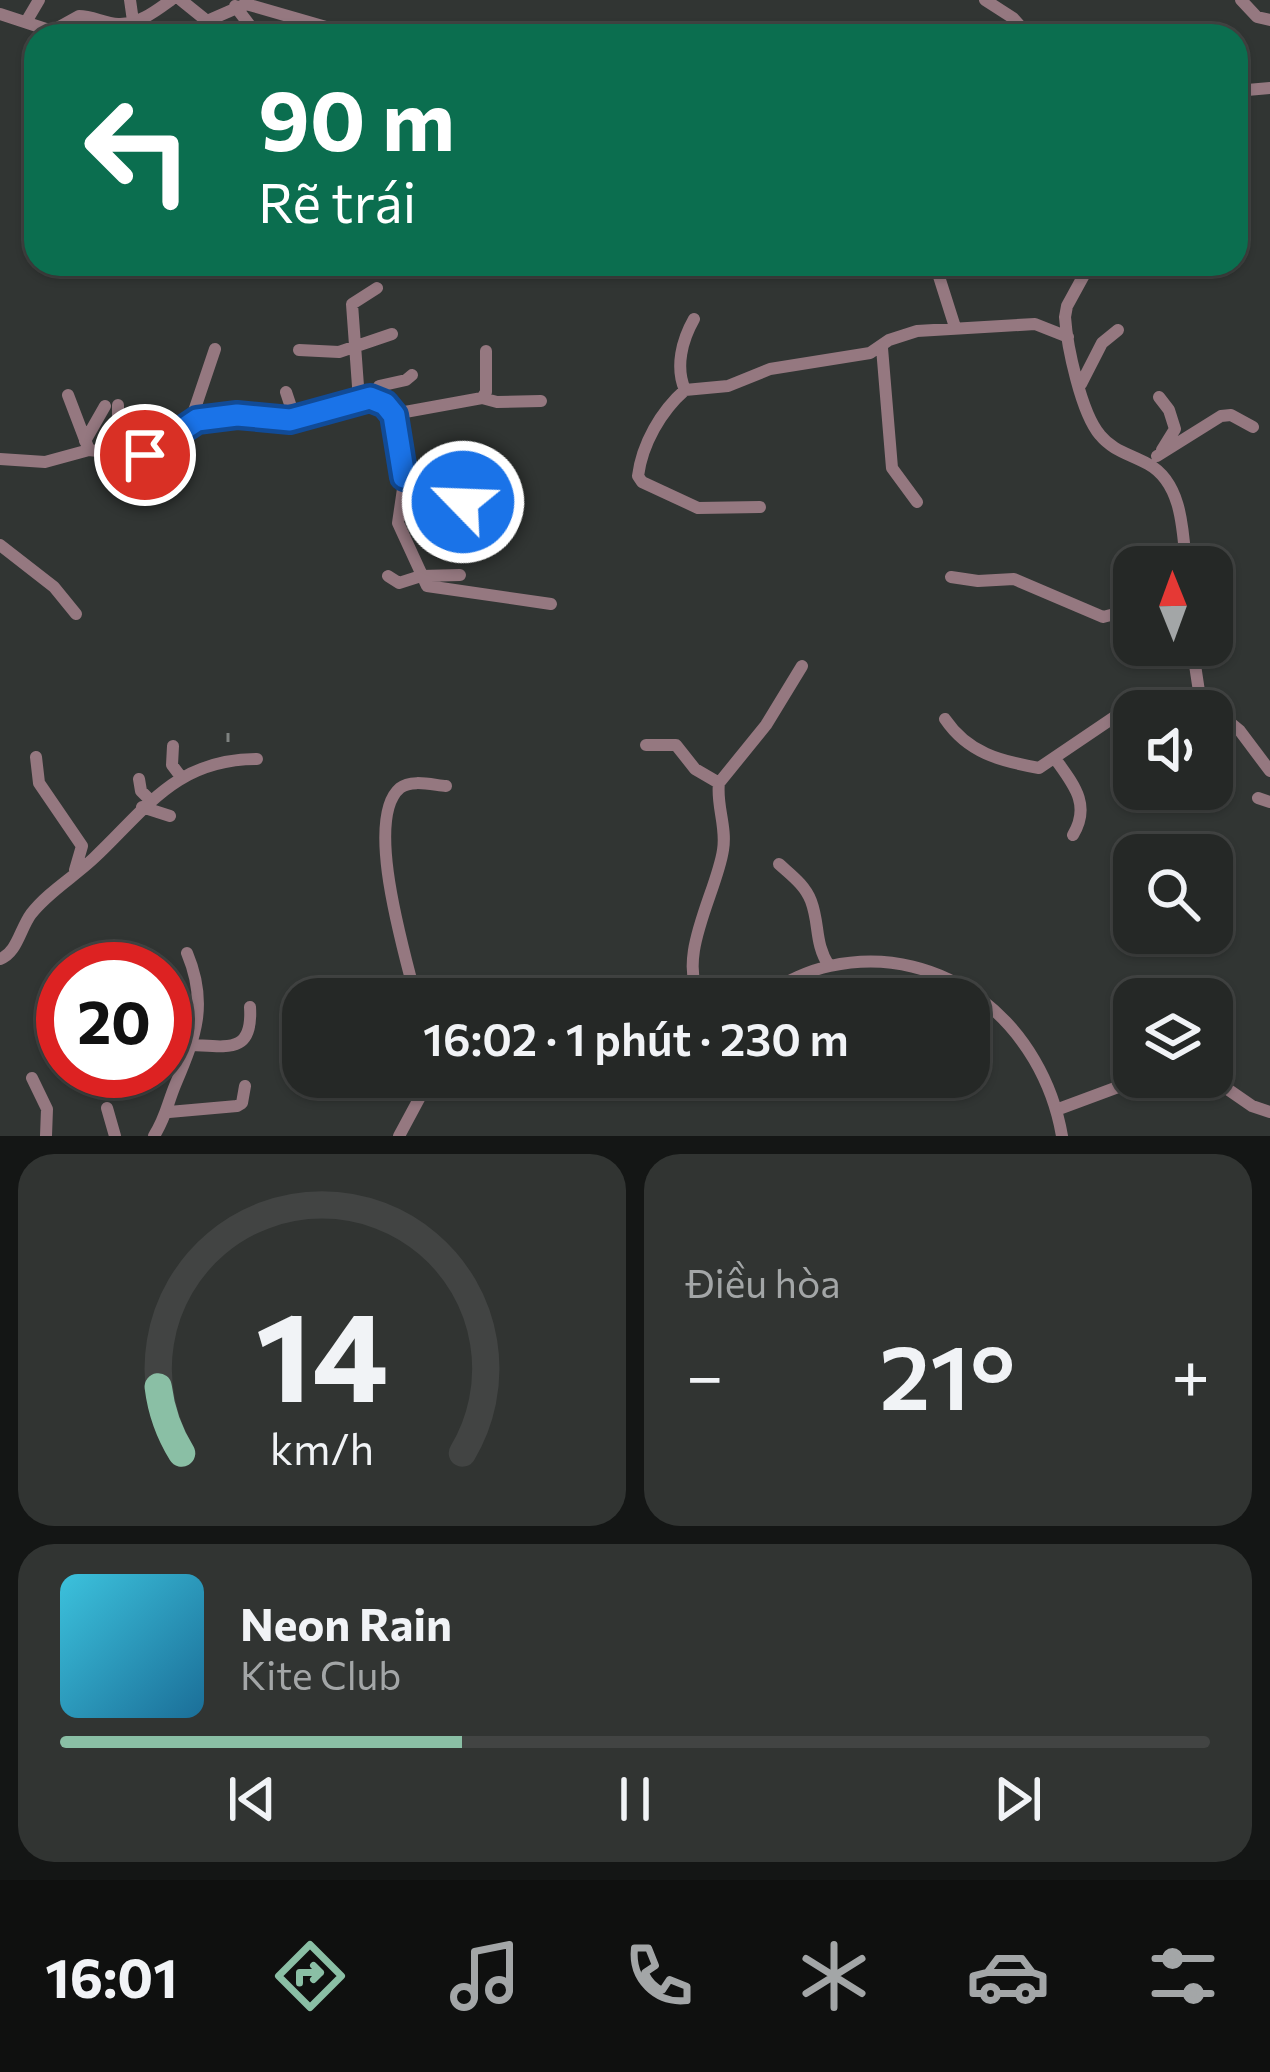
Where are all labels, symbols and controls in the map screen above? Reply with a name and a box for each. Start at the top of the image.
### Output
text: 90 m [258,66,455,168]
icon: left [60,72,216,228]
text: Rẽ trái [258,168,416,234]
pin [94,404,196,506]
icon: arrive [112,422,178,488]
position arrow [400,439,526,565]
north arrow [1113,546,1233,666]
map controls [1113,546,1233,1098]
button: sound [1113,690,1233,810]
button: search [1113,834,1233,954]
speed limit sign: 20 [36,942,192,1098]
button: layers [1113,978,1233,1098]
text: 16:02 · 1 phút · 230 m [423,1010,849,1065]
text: Điều hòa [686,1258,841,1306]
text: 14 [255,1275,389,1428]
text: 21° [880,1318,1015,1429]
text: − [686,1333,724,1414]
text: + [1171,1333,1210,1414]
text: km/h [270,1421,374,1474]
text: Neon Rain [240,1595,452,1650]
text: Kite Club [240,1650,401,1698]
icon: previous [219,1766,285,1832]
icon: pause [602,1766,668,1832]
icon: next [985,1766,1051,1832]
icon: directions [268,1934,352,2018]
icon: music [443,1934,527,2018]
icon: phone [617,1934,701,2018]
icon: climate [792,1934,876,2018]
icon: car [966,1934,1050,2018]
icon: filters [1141,1934,1225,2018]
text: 16:01 [45,1943,178,2009]

